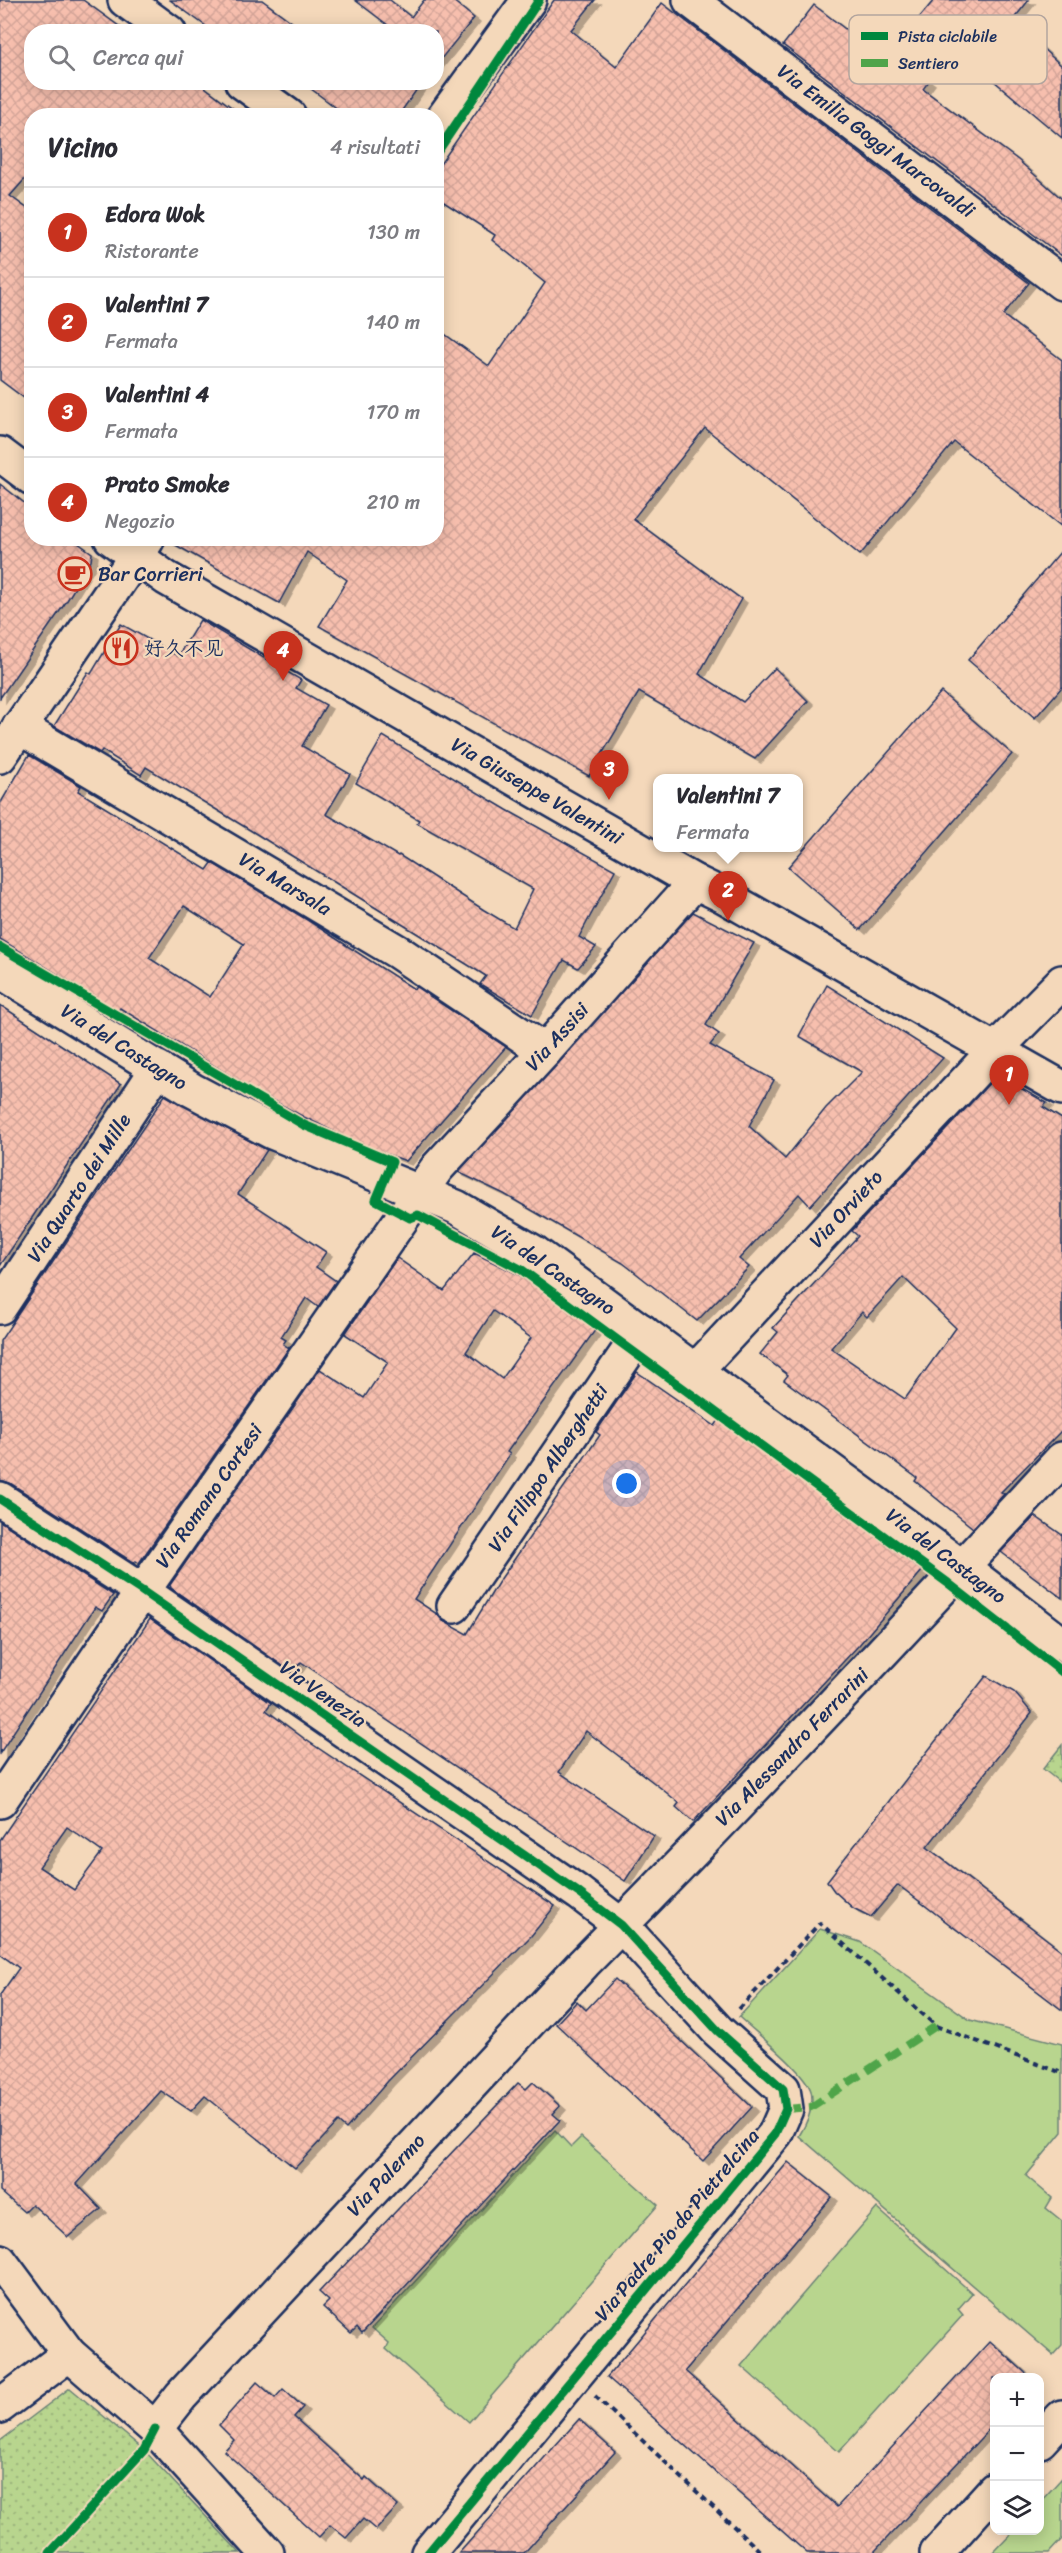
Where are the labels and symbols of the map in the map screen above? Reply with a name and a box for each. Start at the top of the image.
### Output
legend [849,15,1047,84]
text: Pista ciclabile [898,22,997,51]
text: Sentiero [898,49,959,78]
street label: Via Emilia Goggi Marcovaldi [769,55,984,228]
cafe icon: Bar Corrieri [57,556,93,592]
place label: Bar Corrieri [98,557,204,592]
restaurant icon: 好久不见 [103,630,139,666]
place label: 好久不见 [144,631,224,666]
pin: 4 [264,632,302,681]
street label: Via Giuseppe Valentini [444,727,631,855]
pin: 3 [590,750,628,800]
street label: Via Marsala [232,842,339,926]
pin: 2 [708,872,748,921]
street label: Via Assisi [516,993,599,1080]
street label: Via del Castagno [54,994,194,1100]
pin: 1 [990,1056,1028,1105]
street label: Via Quarto dei Mille [17,1106,141,1270]
street label: Via Orvieto [800,1162,892,1256]
street label: Via del Castagno [483,1215,623,1325]
street label: Via Filippo Alberghetti [478,1375,618,1559]
street label: Via Romano Cortesi [146,1415,273,1576]
your location [612,1469,641,1498]
street label: Via del Castagno [878,1499,1014,1613]
street label: Via Venezia [272,1651,374,1737]
street label: Via Alessandro Ferrarini [706,1659,878,1835]
street label: Via Padre Pio da Pietrelcina [585,2121,769,2329]
street label: Via Palermo [338,2125,434,2225]

